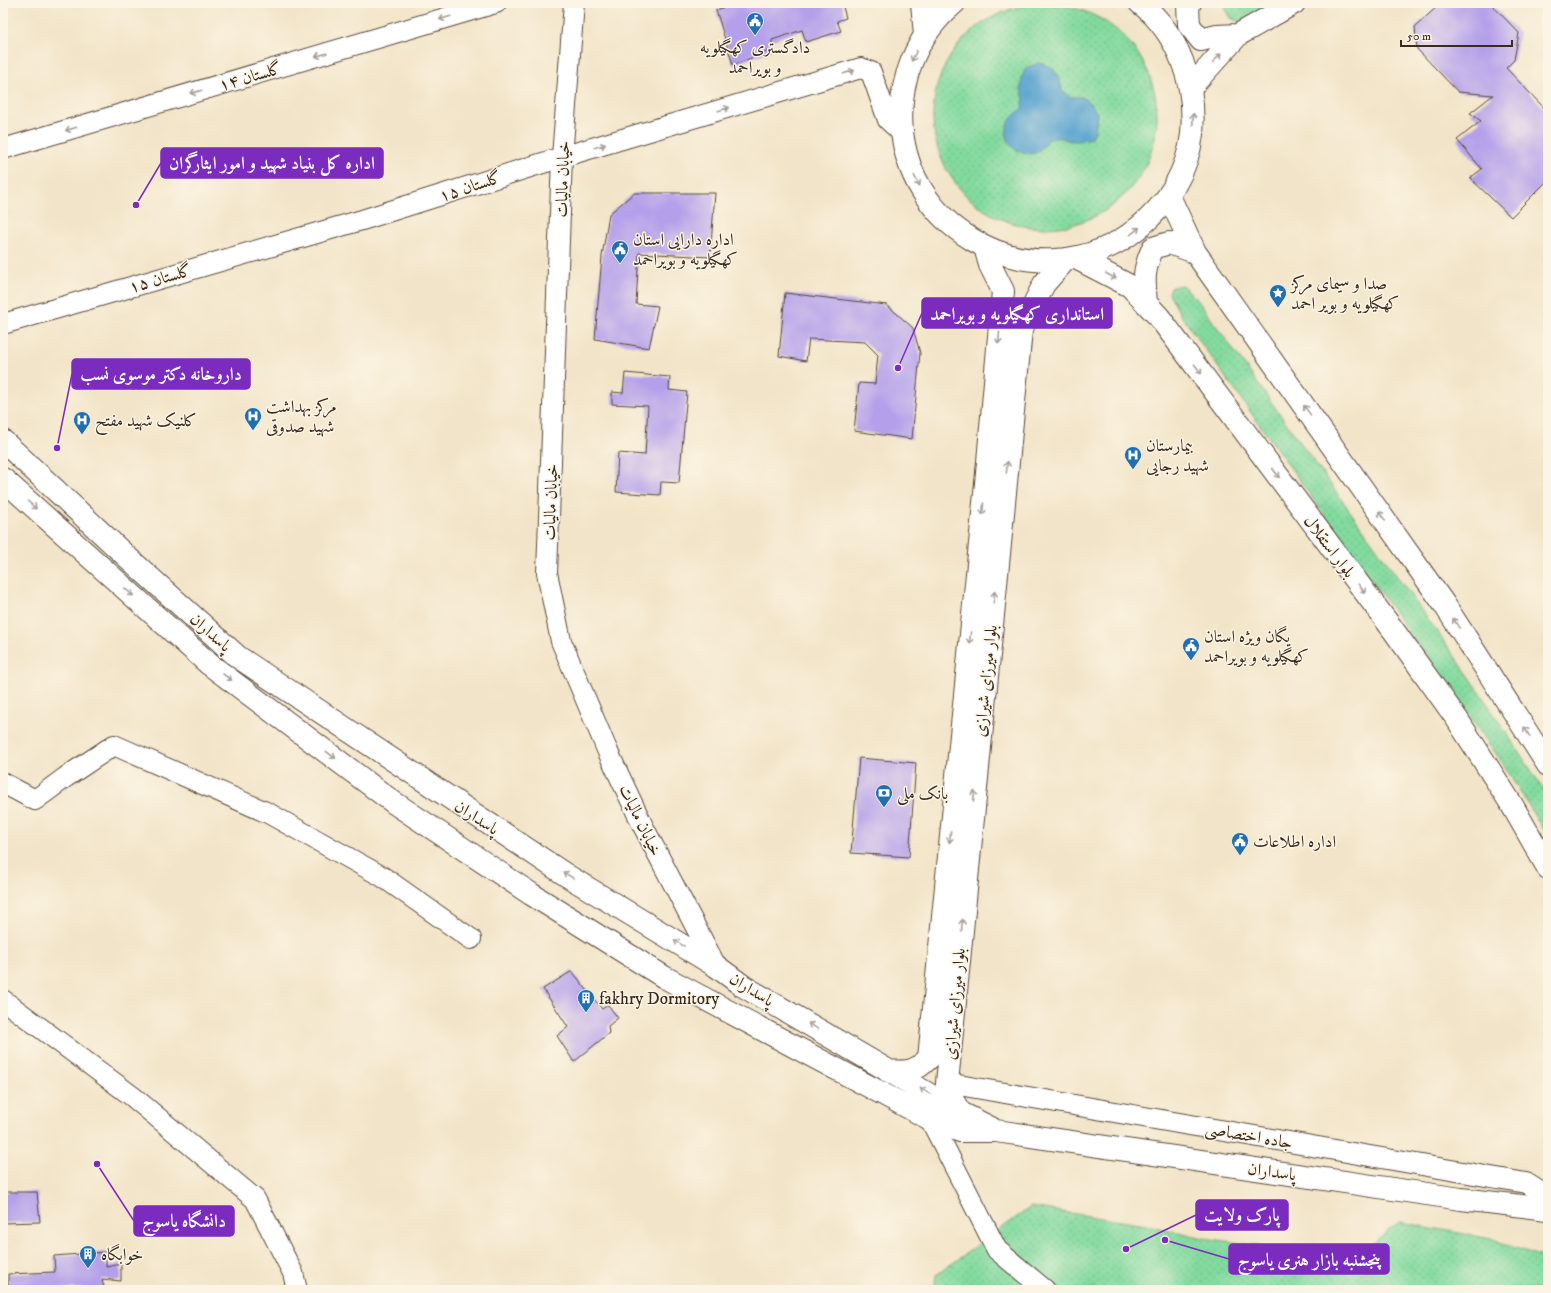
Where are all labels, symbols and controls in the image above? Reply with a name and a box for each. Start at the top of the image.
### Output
public building icon: دادگستری کهگیلویه و بویراحمد [745,11,765,36]
one-way arrow [439,15,452,22]
scale bar [1401,22,1512,48]
text: 50 m [1407,29,1431,44]
place label: دادگستری کهگیلویه و بویراحمد [700,37,810,79]
one-way arrow [910,49,917,61]
one-way arrow [314,52,327,59]
one-way arrow [1212,53,1222,63]
street label: گلستان ۱۴ [216,58,284,96]
one-way arrow [842,68,855,75]
one-way arrow [190,89,203,96]
one-way arrow [718,105,731,112]
one-way arrow [1189,113,1196,126]
one-way arrow [65,126,78,133]
street label: خیابان مالیات [551,140,575,218]
one-way arrow [593,142,606,149]
callout: اداره کل بنیاد شهید و امور ایثارگران [161,148,383,178]
text: اداره کل بنیاد شهید و امور ایثارگران [169,151,375,176]
street label: گلستان ۱۵ [436,167,504,207]
one-way arrow [914,175,921,187]
one-way arrow [1130,226,1141,235]
place label: اداره دارایی استان کهگیلویه و بویراحمد [633,229,738,271]
public building icon: اداره دارایی استان کهگیلویه و بویراحمد [610,239,630,264]
street label: گلستان ۱۵ [126,260,194,298]
one-way arrow [1104,272,1116,280]
place label: صدا و سیمای مرکز کهگیلویه و بویر احمد [1289,273,1399,315]
place icon: صدا و سیمای مرکز کهگیلویه و بویر احمد [1268,283,1288,308]
callout: استانداری کهگیلویه و بویراحمد [922,298,1112,328]
text: استانداری کهگیلویه و بویراحمد [930,303,1104,326]
one-way arrow [995,331,1002,344]
callout: داروخانه دكتر موسوی نسب [72,359,250,389]
text: داروخانه دكتر موسوی نسب [80,364,242,386]
one-way arrow [1194,364,1203,375]
place label: مرکز بهداشت شهید صدوقی [266,396,337,438]
one-way arrow [1303,405,1311,416]
hospital icon: مرکز بهداشت شهید صدوقی [243,406,263,431]
hospital icon: کلنیک شهید مفتح [72,410,92,435]
place label: کلنیک شهید مفتح [95,410,197,436]
place label: بیمارستان شهید رجایی [1146,435,1209,477]
hospital icon: بیمارستان شهید رجایی [1123,445,1143,470]
one-way arrow [1004,461,1011,474]
street label: خیابان مالیات [539,463,563,541]
one-way arrow [1272,468,1280,479]
one-way arrow [27,500,37,510]
one-way arrow [979,502,987,515]
street label: بلوار استقلال [1298,511,1360,582]
one-way arrow [1378,511,1386,522]
one-way arrow [1358,583,1367,594]
one-way arrow [124,587,134,597]
one-way arrow [990,591,998,604]
street label: پاسداران [184,608,236,658]
one-way arrow [1452,617,1460,629]
street label: بلوار میرزای شیرازی [969,624,1003,738]
place label: یگان ویژه استان کهگیلویه و بویراحمد [1204,625,1309,668]
one-way arrow [966,631,973,644]
public building icon: یگان ویژه استان کهگیلویه و بویراحمد [1181,636,1201,661]
one-way arrow [221,673,232,682]
one-way arrow [1523,727,1531,738]
one-way arrow [325,751,336,760]
street label: خیابان مالیات [613,781,667,860]
bank icon: بانک ملی [874,783,894,808]
place label: بانک ملی [897,783,948,806]
one-way arrow [970,790,978,803]
street label: پاسداران [450,795,504,842]
one-way arrow [946,830,953,843]
public building icon: اداره اطلاعات [1230,831,1250,856]
place label: اداره اطلاعات [1253,831,1336,853]
one-way arrow [562,871,574,879]
one-way arrow [958,919,965,932]
one-way arrow [674,939,685,947]
street label: بلوار میرزای شیرازی [939,947,971,1061]
street label: پاسداران [724,968,779,1013]
building icon: fakhry Dormitory [576,988,596,1013]
place label: fakhry Dormitory [599,988,720,1010]
one-way arrow [808,1022,819,1030]
one-way arrow [919,1087,931,1095]
street label: جاده اختصاصی [1203,1117,1294,1155]
street label: پاسداران [1246,1158,1298,1187]
callout: پارک ولایت [1196,1200,1288,1230]
text: پارک ولایت [1204,1205,1281,1228]
callout: دانشگاه یاسوج [134,1206,234,1236]
text: دانشگاه یاسوج [142,1209,226,1237]
place label: خوابگاه [101,1243,143,1266]
building icon: خوابگاه [78,1244,98,1269]
callout: پنجشنبه بازار هنری یاسوج [1229,1244,1389,1274]
text: پنجشنبه بازار هنری یاسوج [1237,1250,1383,1276]

